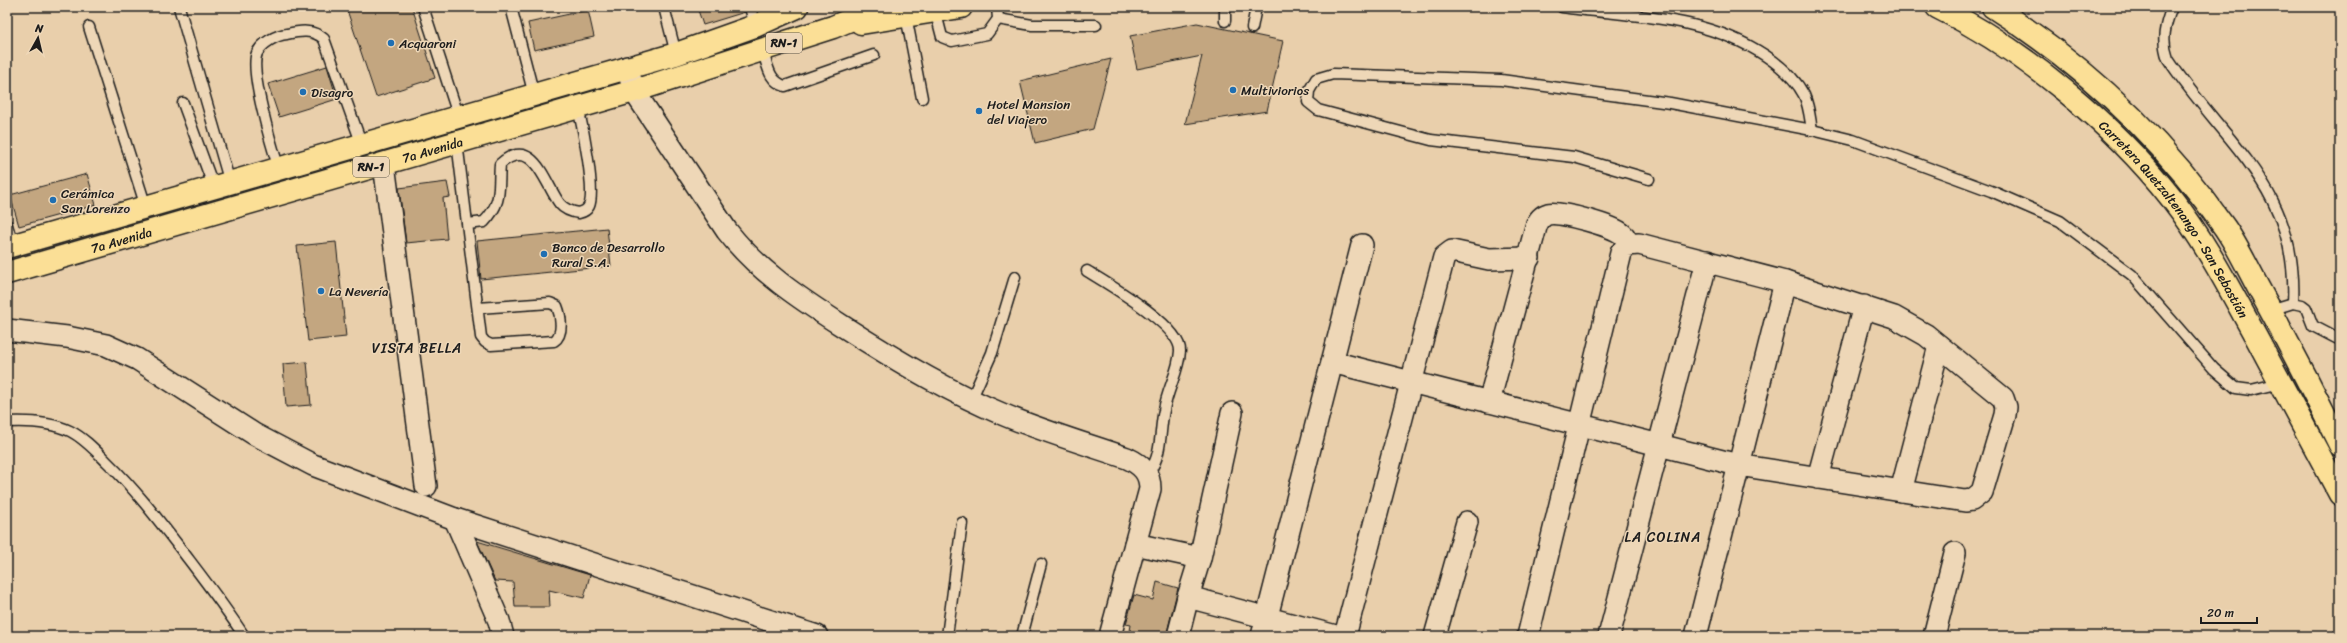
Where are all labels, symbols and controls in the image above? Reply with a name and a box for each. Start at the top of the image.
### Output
north arrow [18,18,58,58]
text: N [33,19,45,39]
place label: Acquaroni [398,32,457,55]
road number: RN-1 [766,33,802,53]
marker: Acquaroni [386,38,396,48]
place label: Multiviorios [1241,79,1309,102]
place label: Disagro [311,81,354,104]
marker: Multiviorios [1228,85,1238,95]
marker: Disagro [298,87,308,97]
place label: Hotel Mansion del Viajero [987,93,1070,131]
marker: Hotel Mansion del Viajero [974,106,984,116]
street label: Carretera Quetzaltenango - San Sebastián [2093,115,2255,323]
street label: 7a Avenida [399,130,466,170]
road number: RN-1 [353,157,389,177]
place label: Cerámica San Lorenzo [61,182,131,220]
marker: Cerámica San Lorenzo [48,195,58,205]
street label: 7a Avenida [88,220,155,260]
place label: Banco de Desarrollo Rural S.A. [552,236,665,274]
marker: Banco de Desarrollo Rural S.A. [539,249,549,259]
place label: La Nevería [329,280,389,303]
marker: La Nevería [316,286,326,296]
district label: VISTA BELLA [372,336,462,361]
district label: LA COLINA [1625,525,1702,550]
scale bar [2201,599,2257,625]
text: 20 m [2207,602,2234,624]

